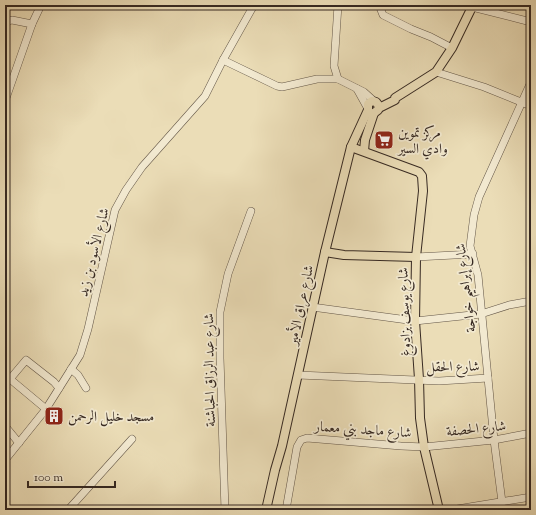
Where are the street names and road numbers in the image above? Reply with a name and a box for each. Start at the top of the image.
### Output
street label: شارع الأسود بن زيد [72,206,116,299]
street label: شارع إبراهيم خواجة [452,242,484,333]
street label: شارع عراق الأمير [281,263,320,349]
street label: شارع يوسف بزادوغ [394,267,418,357]
street label: شارع عبد الرزاق الحباشنة [200,313,222,427]
street label: شارع الحقل [426,358,480,378]
street label: شارع ماجد بني معمار [312,417,412,445]
street label: شارع الحصفة [445,417,507,443]

